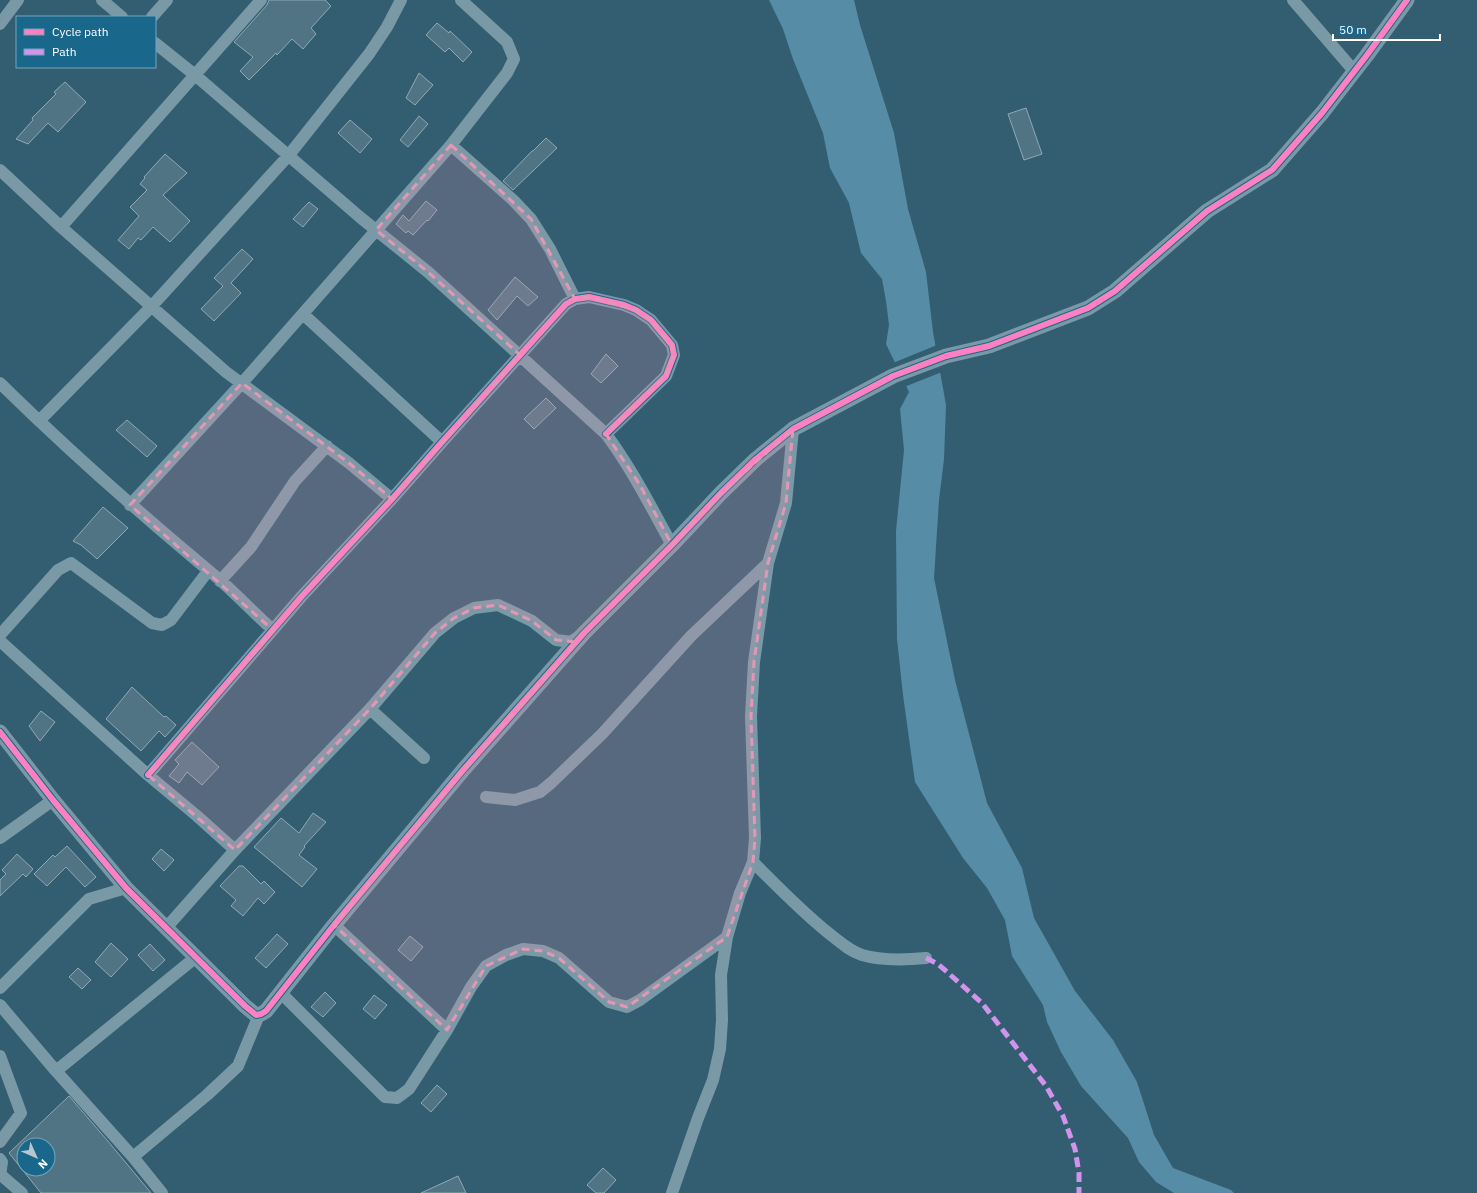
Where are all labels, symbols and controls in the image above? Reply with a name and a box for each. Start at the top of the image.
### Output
legend [16,16,156,68]
scale bar [1333,16,1440,42]
text: 50 m [1339,22,1367,37]
text: Cycle path [52,24,109,39]
text: Path [52,44,77,59]
north arrow [16,1137,56,1177]
text: N [35,1156,51,1172]

